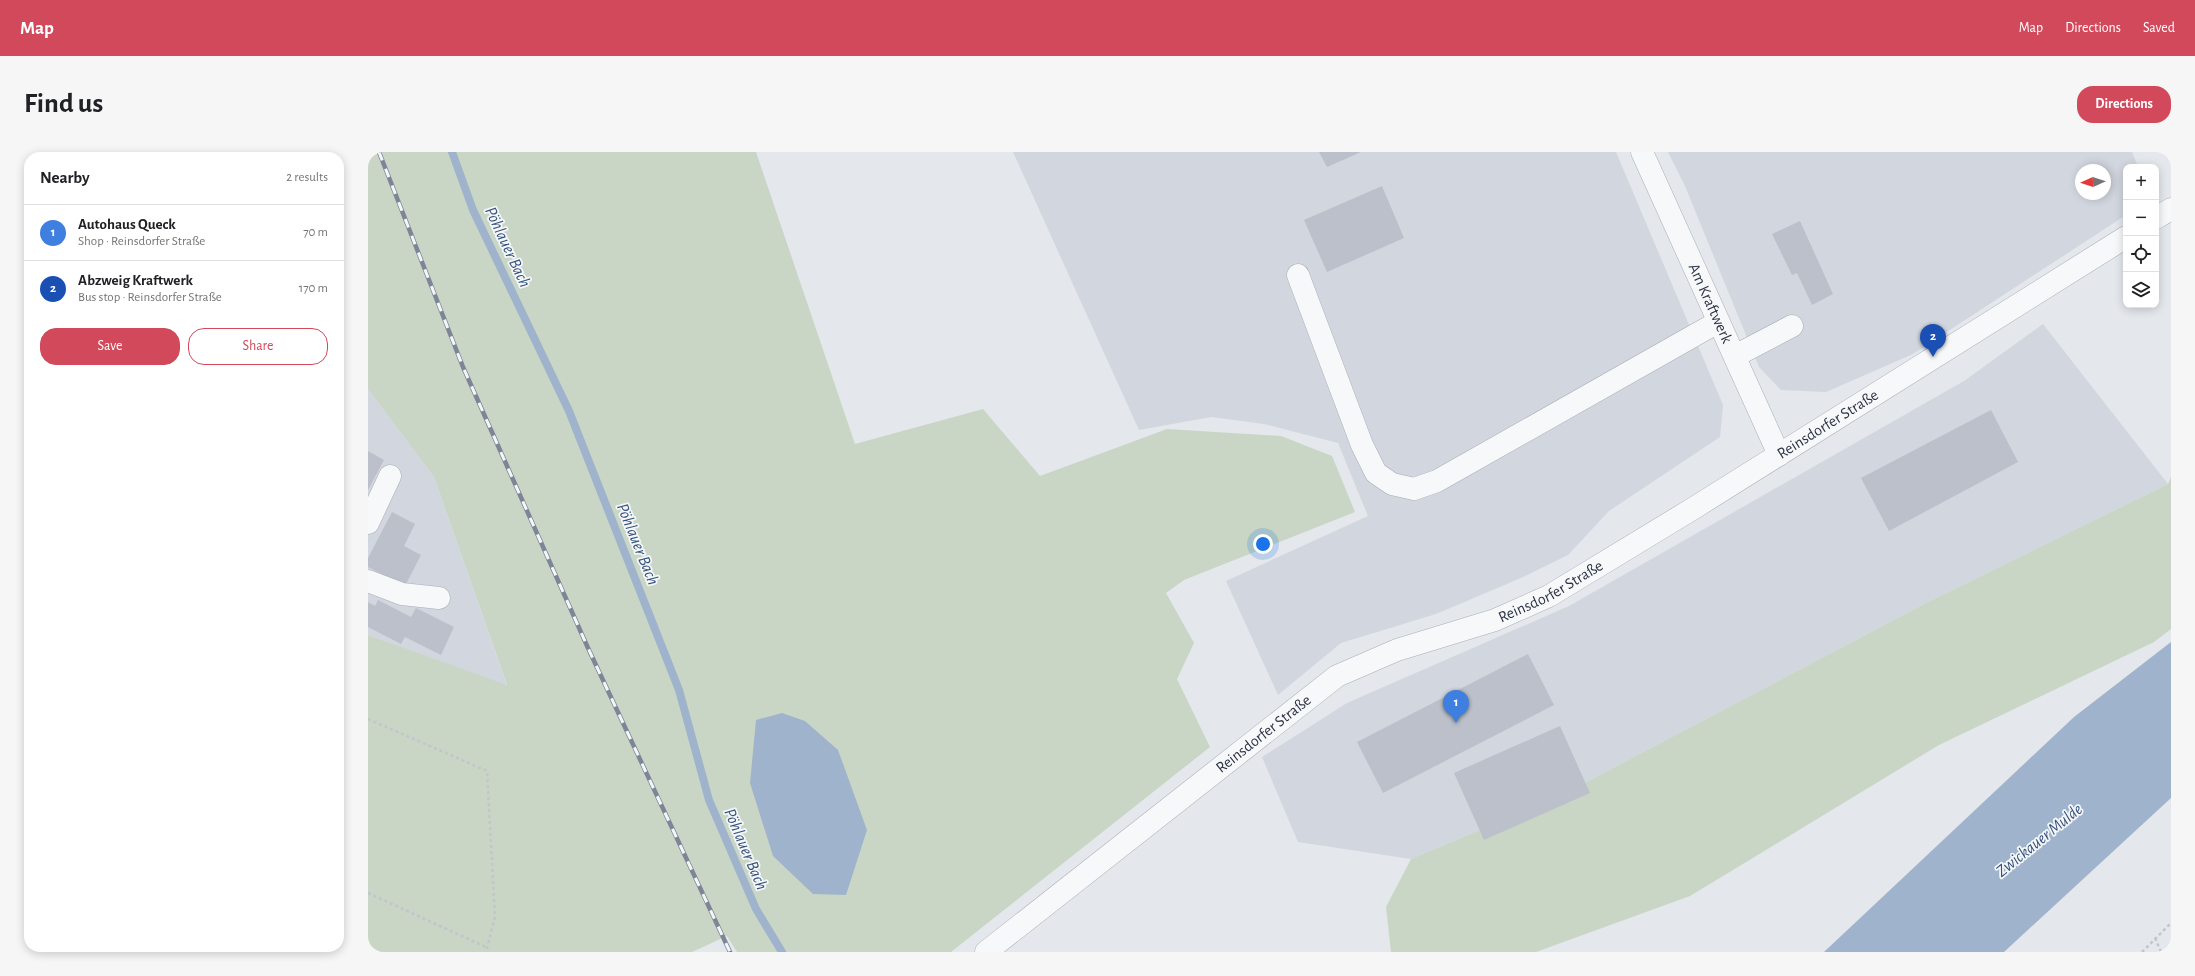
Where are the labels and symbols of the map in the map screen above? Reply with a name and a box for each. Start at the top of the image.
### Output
north arrow [2075,164,2111,200]
water label: Pöhlauer Bach [482,204,534,290]
street label: Am Kraftwerk [1685,261,1736,346]
pin: 2 [1920,324,1946,357]
street label: Reinsdorfer Straße [1774,386,1881,462]
water label: Pöhlauer Bach [614,501,662,587]
your location [1253,534,1273,554]
street label: Reinsdorfer Straße [1496,557,1606,625]
pin: 1 [1443,690,1469,723]
street label: Reinsdorfer Straße [1213,692,1314,776]
water label: Zwickauer Mulde [1993,800,2085,880]
water label: Pöhlauer Bach [721,806,771,892]

